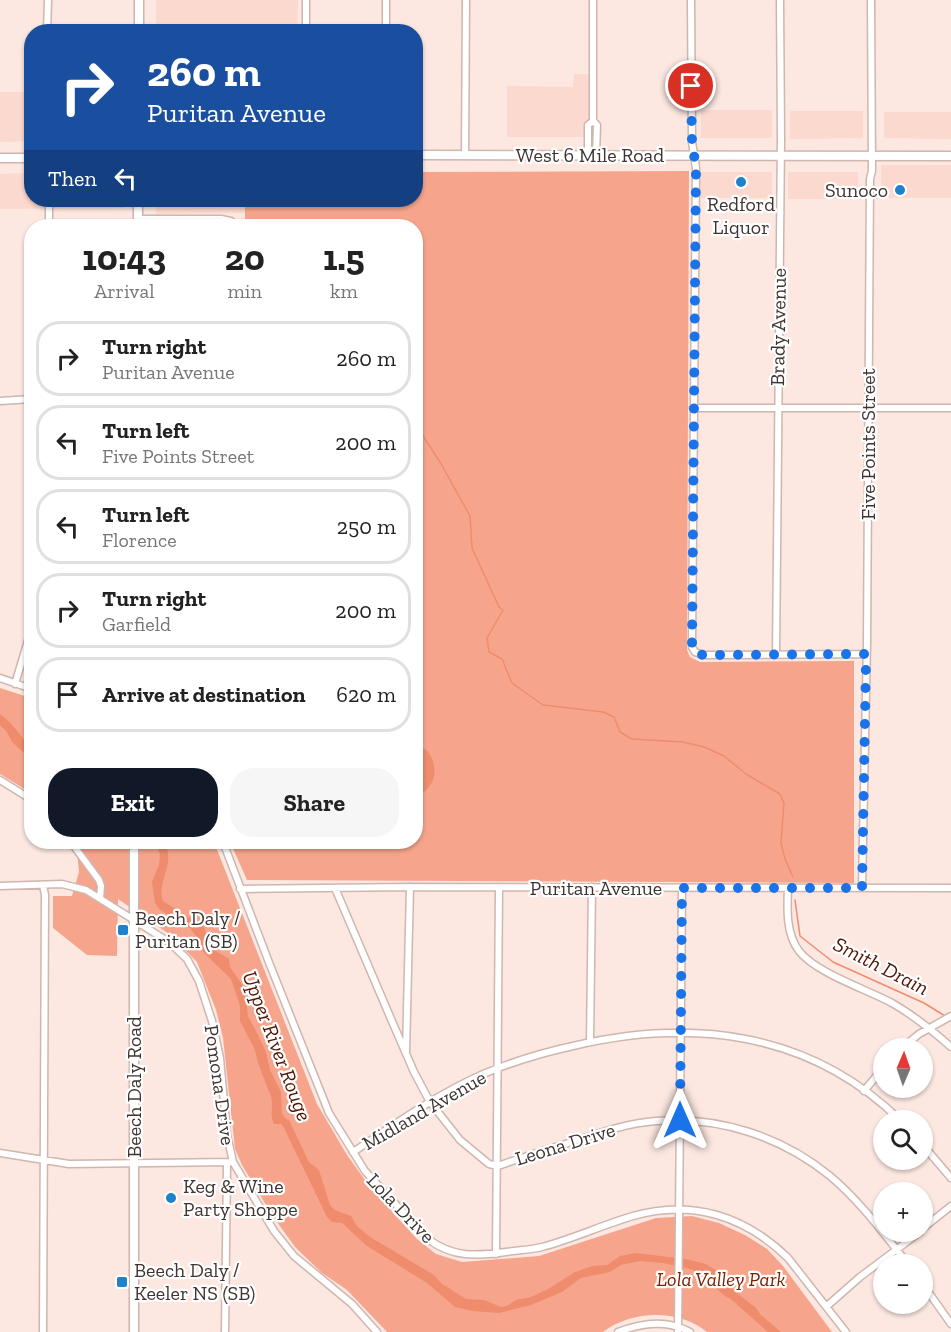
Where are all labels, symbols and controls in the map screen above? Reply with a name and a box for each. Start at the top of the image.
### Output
text: 260 m [147,46,261,97]
icon: right [48,48,126,126]
pin [665,60,716,111]
icon: arrive [674,69,707,102]
text: Puritan Avenue [147,97,326,129]
street label: West 6 Mile Road [516,143,664,167]
icon: left [109,162,142,195]
text: Then [48,165,97,192]
marker: Redford Liquor [734,175,748,189]
place label: Sunoco [825,178,888,202]
marker: Sunoco [893,183,907,197]
place label: Redford Liquor [707,192,775,239]
text: 10:43 [82,236,166,279]
text: 20 [225,236,265,279]
text: 1.5 [323,236,365,279]
street label: Brady Avenue [765,268,791,386]
text: Arrival [94,279,154,303]
text: min [228,279,262,303]
text: km [330,279,358,303]
text: Turn right [102,333,206,360]
icon: right [51,342,84,375]
text: 260 m [336,345,396,372]
text: Puritan Avenue [102,360,235,384]
street label: Five Points Street [856,367,880,520]
text: Turn left [102,417,189,444]
icon: left [51,426,84,459]
text: 200 m [335,429,396,456]
text: Five Points Street [102,444,254,468]
text: Turn left [102,501,189,528]
icon: left [51,510,84,543]
text: 250 m [337,513,396,540]
text: Florence [102,528,177,552]
text: Turn right [102,585,206,612]
icon: right [51,594,84,627]
text: 200 m [335,597,396,624]
text: Garfield [102,612,171,636]
icon: arrive [51,678,84,711]
text: Arrive at destination [102,681,305,708]
text: 620 m [336,681,396,708]
button: Exit [48,768,218,837]
button: Share [230,768,399,837]
street label: Puritan Avenue [530,876,662,900]
place label: Beech Daly / Puritan (SB) [135,906,241,953]
marker: Beech Daly / Puritan (SB) [116,923,130,937]
water label: Smith Drain [829,931,933,1000]
water label: Upper River Rouge [237,967,318,1124]
street label: Beech Daly Road [122,1016,146,1158]
street label: Pomona Drive [200,1023,240,1147]
north arrow [873,1038,933,1098]
map controls [873,1038,933,1314]
street label: Midland Avenue [358,1065,490,1155]
position arrow [648,1088,712,1152]
button: search [873,1110,933,1170]
street label: Leona Drive [512,1117,618,1171]
street label: Lola Drive [362,1168,440,1248]
place label: Keg & Wine Party Shoppe [183,1174,298,1221]
button: + [873,1182,933,1242]
marker: Keg & Wine Party Shoppe [164,1191,178,1205]
button: − [873,1254,933,1314]
place label: Beech Daly / Keeler NS (SB) [134,1258,255,1305]
park label: Lola Valley Park [657,1267,786,1291]
marker: Beech Daly / Keeler NS (SB) [115,1275,129,1289]

